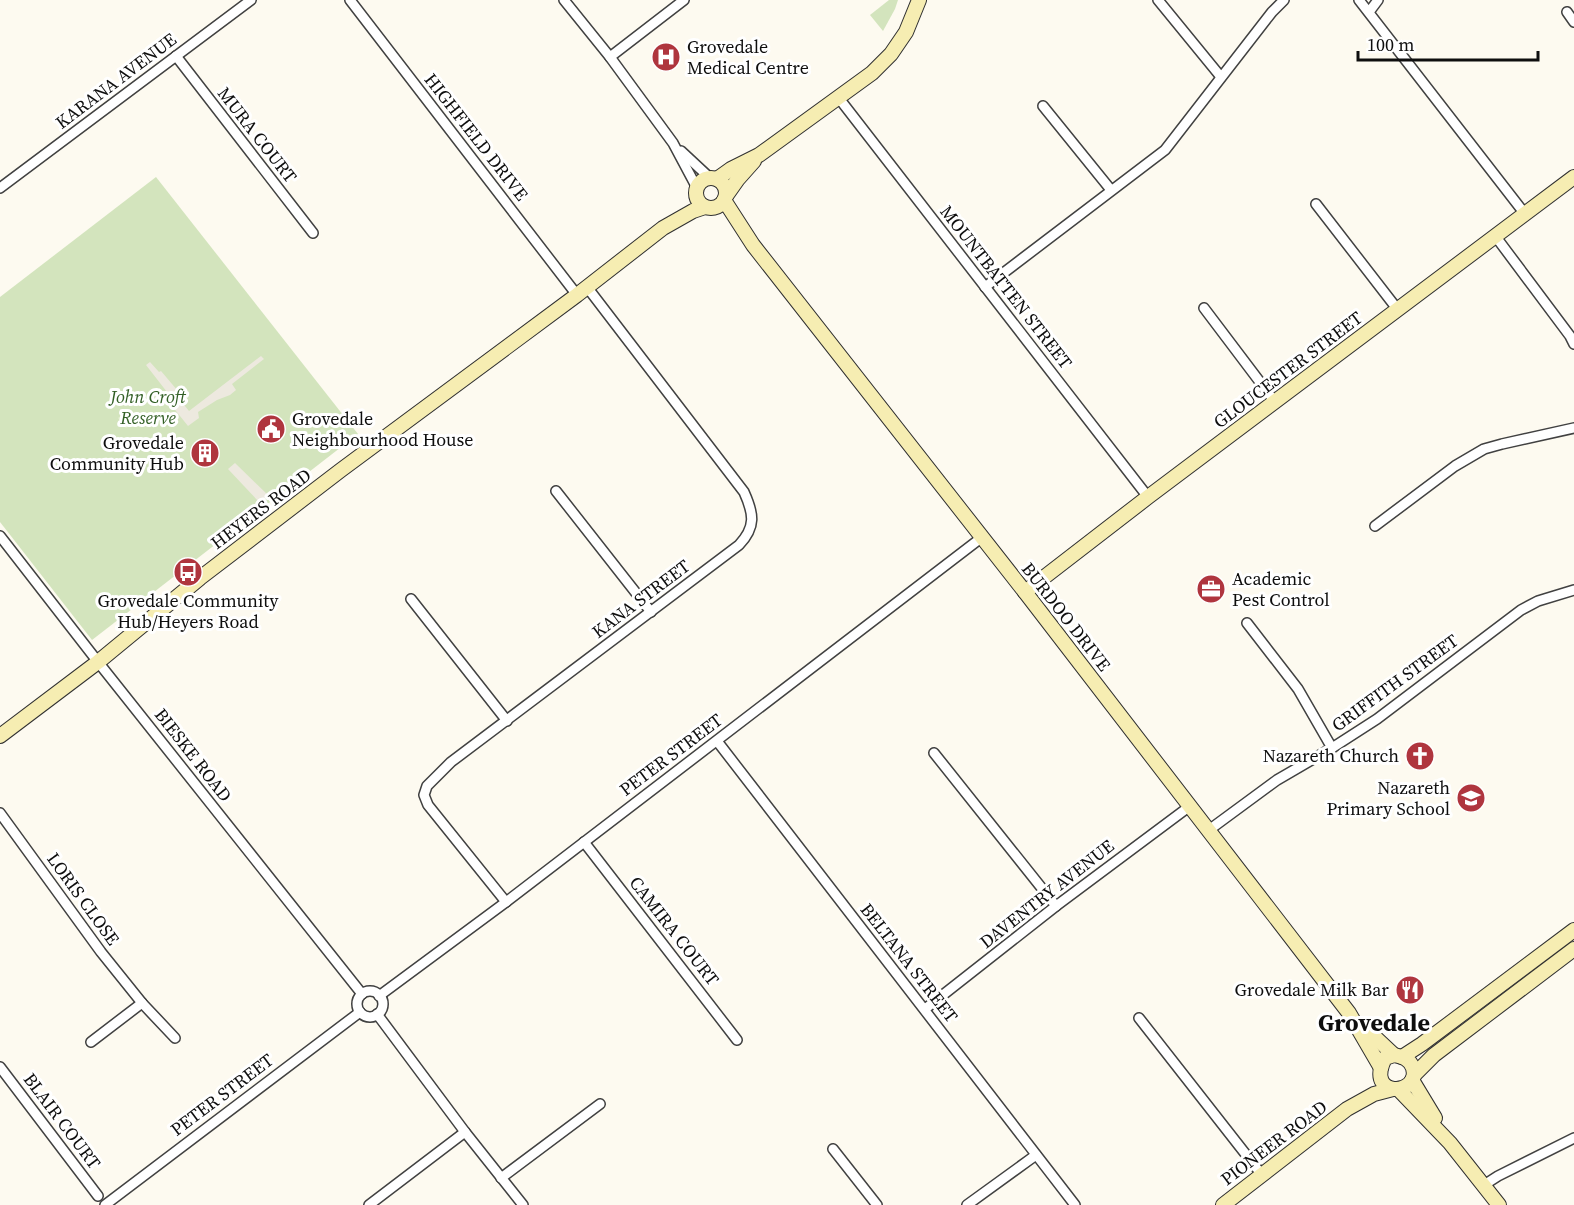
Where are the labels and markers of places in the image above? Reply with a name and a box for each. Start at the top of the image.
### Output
place label: Grovedale Medical Centre [687,34,809,80]
hospital icon: Grovedale Medical Centre [650,41,682,73]
place label: Grovedale Neighbourhood House [292,406,474,452]
public building icon: Grovedale Neighbourhood House [255,413,287,445]
place label: Grovedale Community Hub [50,430,184,476]
building icon: Grovedale Community Hub [189,437,221,469]
bus stop icon: Grovedale Community Hub/Heyers Road [172,556,204,588]
place label: Academic Pest Control [1232,566,1330,612]
office icon: Academic Pest Control [1195,573,1227,605]
place label: Grovedale Community Hub/Heyers Road [98,588,279,634]
church icon: Nazareth Church [1404,740,1436,772]
place label: Nazareth Church [1263,743,1399,768]
place label: Nazareth Primary School [1327,775,1450,821]
school or university icon: Nazareth Primary School [1455,782,1487,814]
restaurant icon: Grovedale Milk Bar [1394,974,1426,1006]
place label: Grovedale Milk Bar [1235,977,1389,1002]

